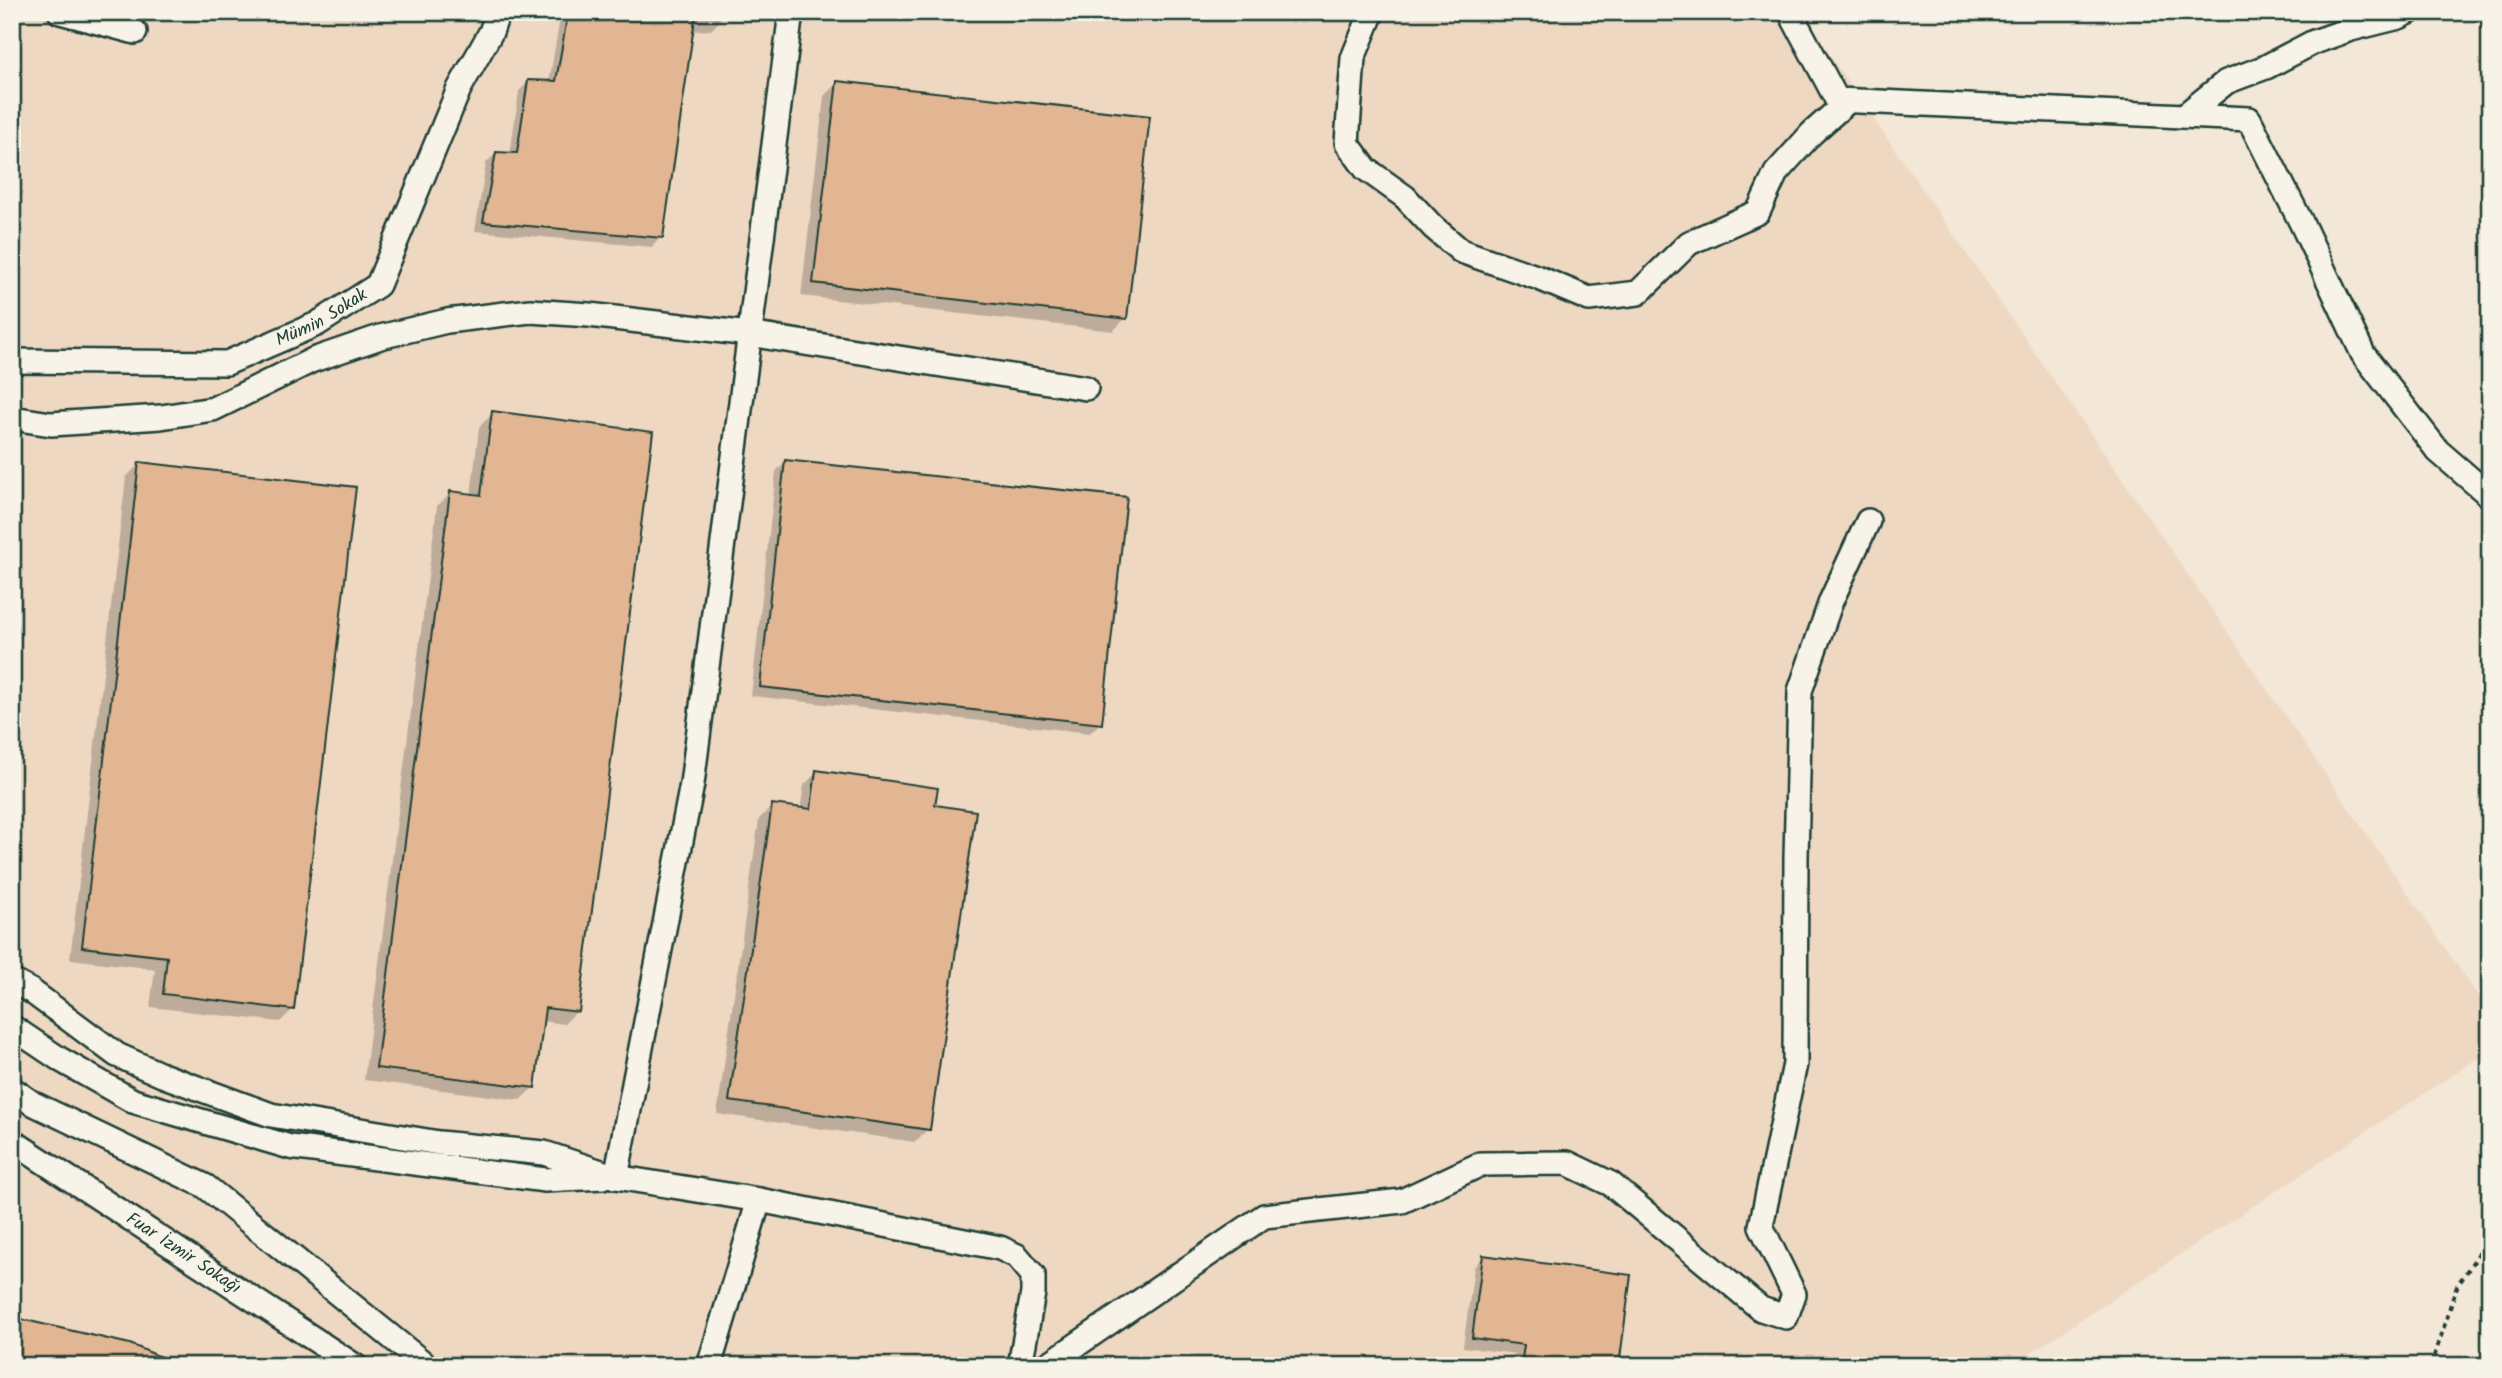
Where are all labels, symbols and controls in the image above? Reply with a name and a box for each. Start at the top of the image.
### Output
street label: Mümin Sokak [271,280,374,355]
street label: Fuar İzmir Sokağı [120,1205,247,1302]

